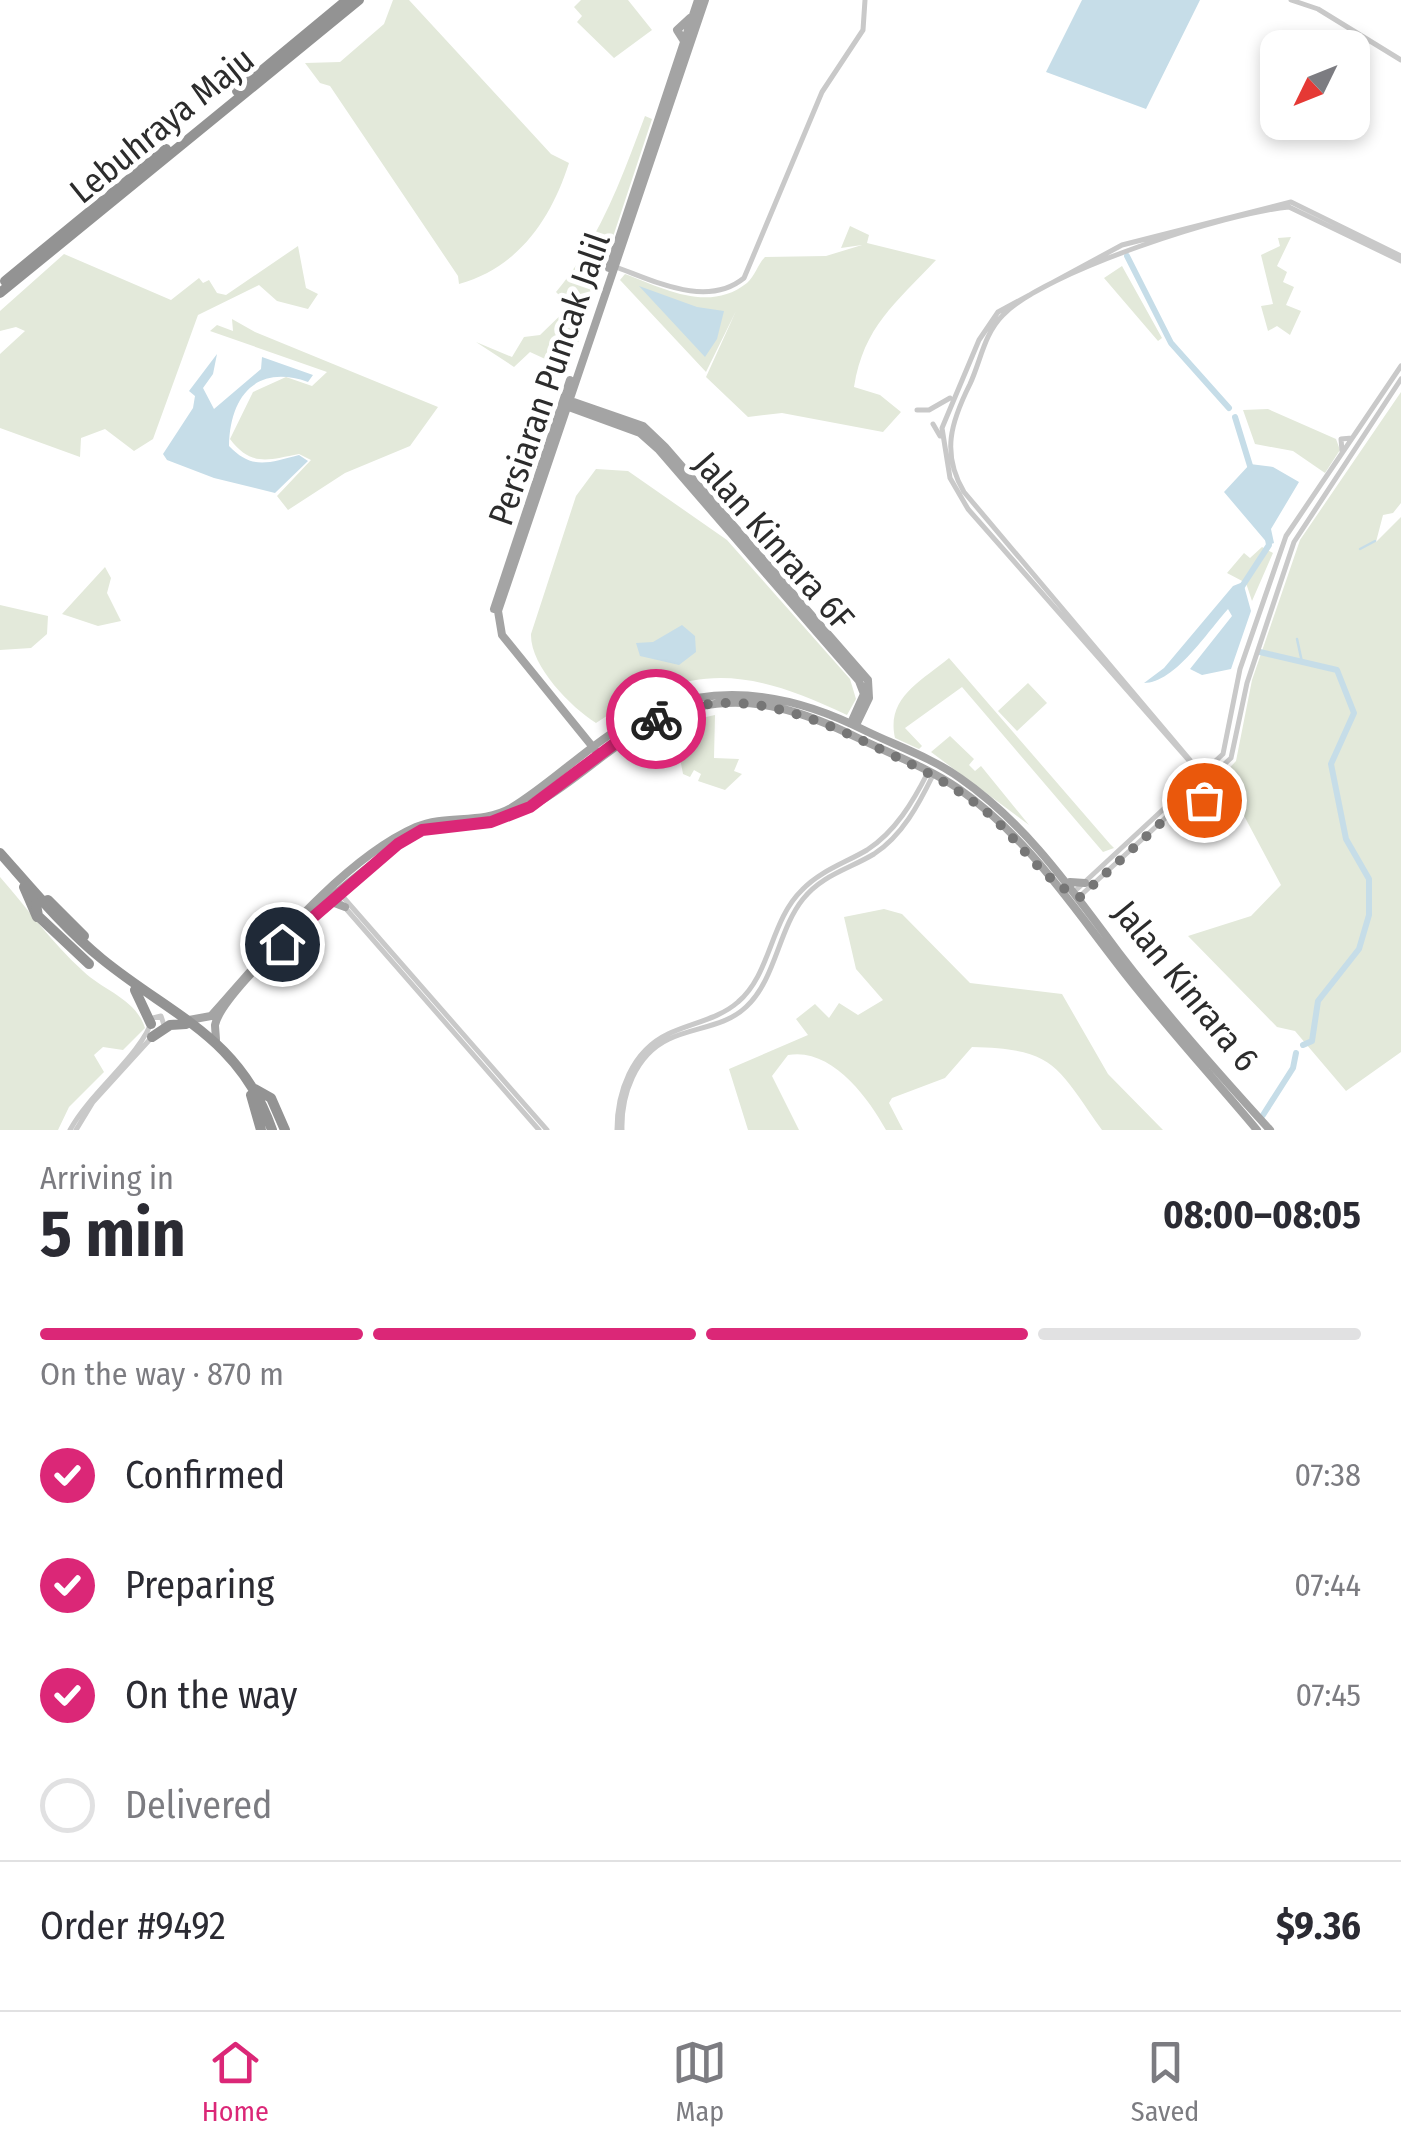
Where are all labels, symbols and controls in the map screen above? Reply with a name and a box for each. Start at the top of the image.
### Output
north arrow [1260,30,1370,140]
map controls [1260,30,1370,140]
street label: Lebuhraya Maju [62,38,262,212]
street label: Persiaran Puncak Jalil [479,227,619,531]
street label: Jalan Kinrara 6F [685,443,863,639]
courier [606,669,706,769]
icon: bike [629,692,684,747]
pin [1162,758,1247,843]
icon: bag [1177,773,1232,828]
street label: Jalan Kinrara 6 [1104,892,1268,1080]
pin [240,902,325,987]
icon: home [255,917,310,972]
text: Arriving in [40,1159,174,1197]
text: 08:00–08:05 [1163,1192,1361,1238]
text: 5 min [40,1195,186,1273]
text: On the way · 870 m [40,1355,284,1393]
icon: check [40,1448,95,1503]
text: Confirmed [125,1452,285,1498]
text: 07:38 [1294,1456,1361,1494]
icon: check [40,1558,95,1613]
text: Preparing [125,1562,274,1608]
text: 07:44 [1294,1566,1361,1604]
icon: check [40,1668,95,1723]
text: On the way [125,1672,297,1718]
text: 07:45 [1295,1676,1361,1714]
text: Delivered [125,1782,272,1828]
text: Order #9492 [40,1903,226,1949]
text: $9.36 [1276,1903,1361,1949]
tab: Home [202,2035,269,2128]
tab: Map [672,2035,727,2128]
tab: Saved [1131,2035,1199,2128]

